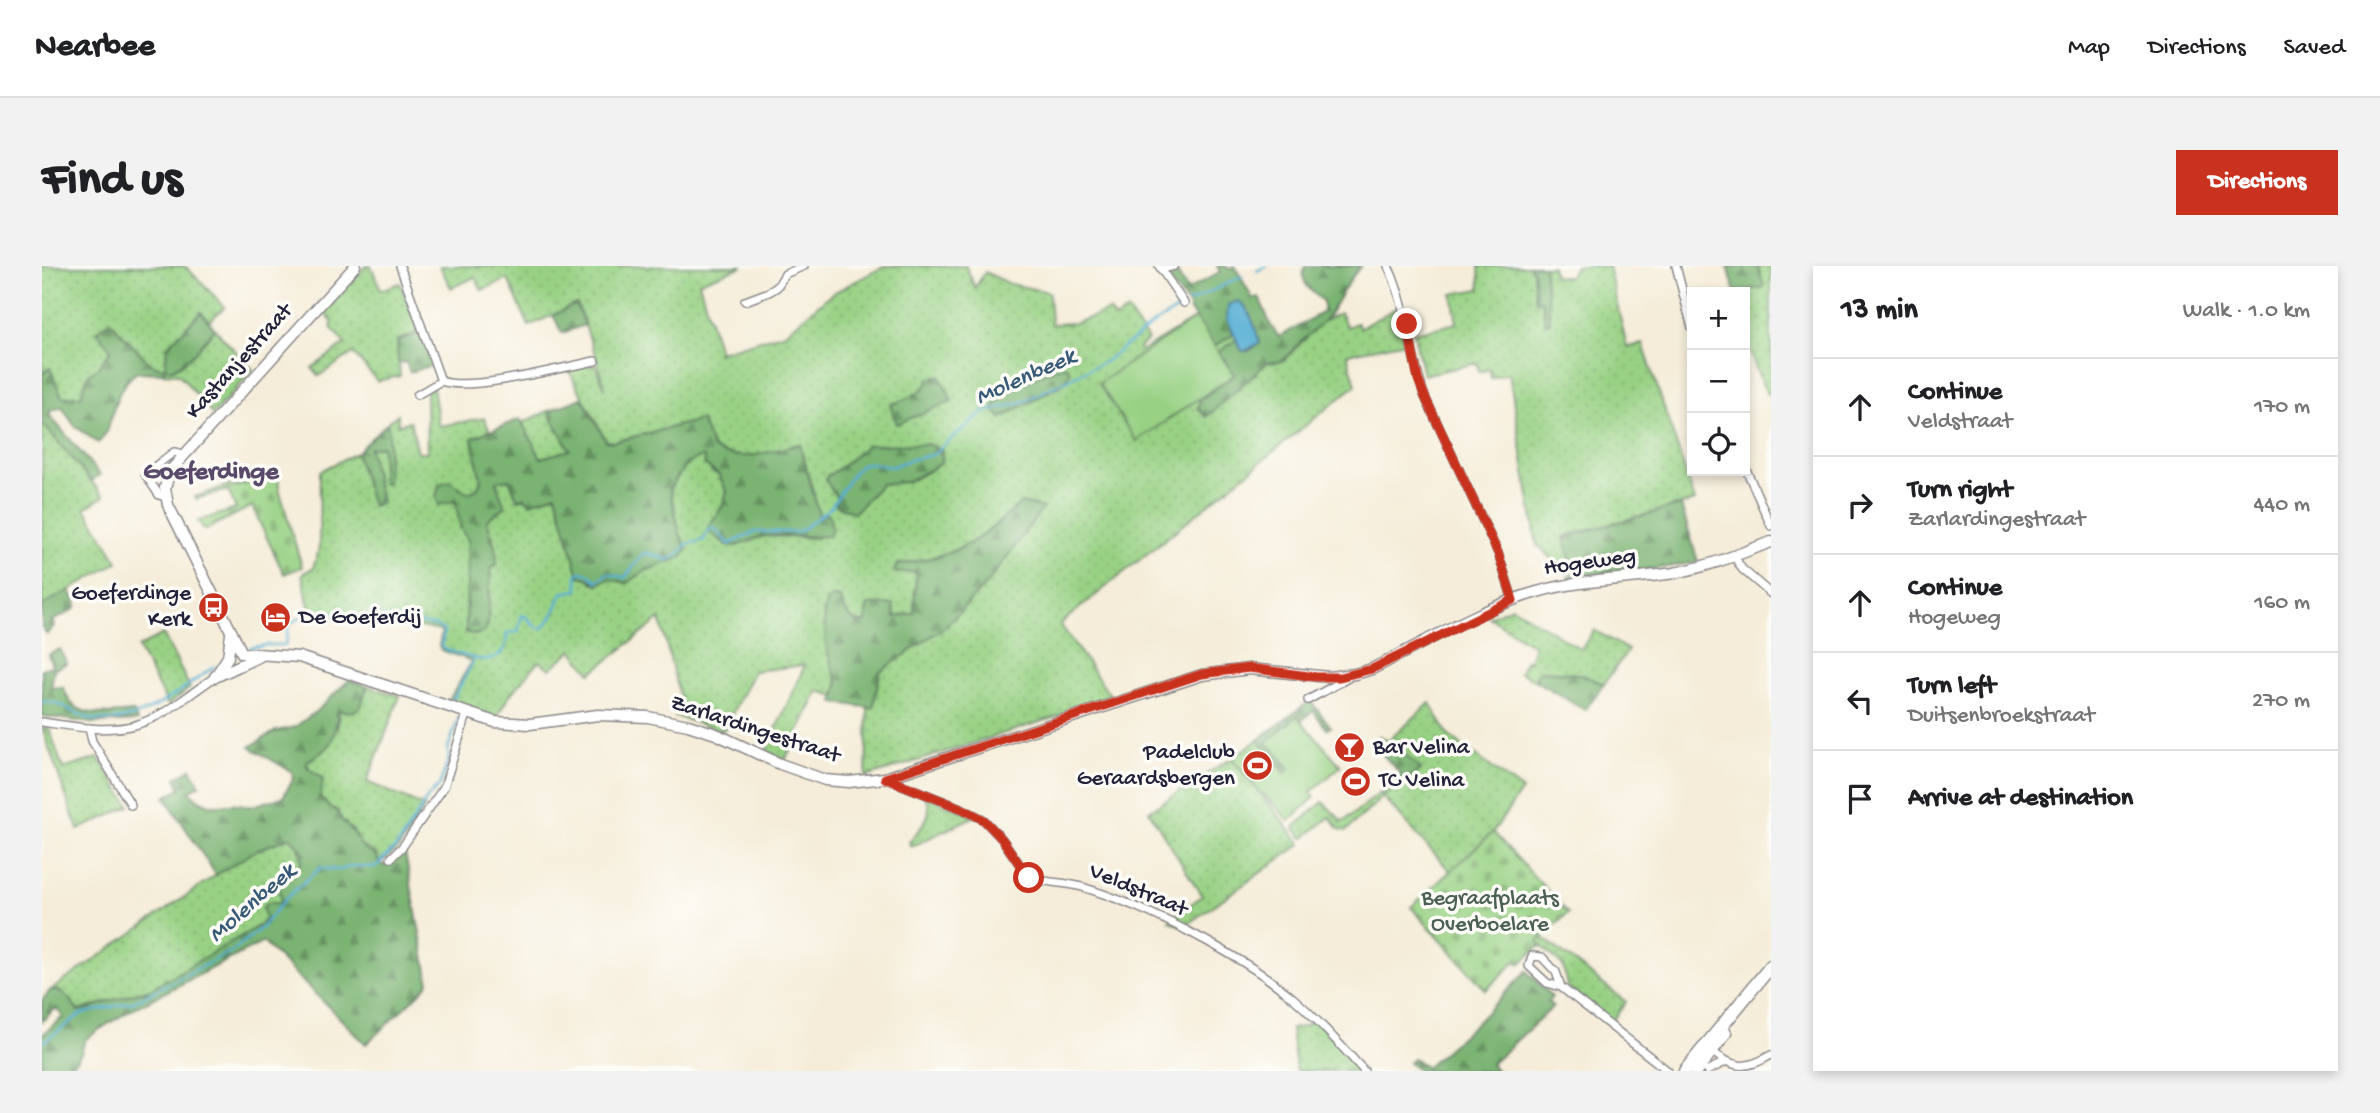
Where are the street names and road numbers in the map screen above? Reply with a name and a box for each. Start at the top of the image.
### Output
street label: Kastanjestraat [181,297,300,425]
street label: Hogeweg [1542,543,1638,583]
street label: Zarlardingestraat [667,690,845,771]
street label: Veldstraat [1084,858,1193,924]

